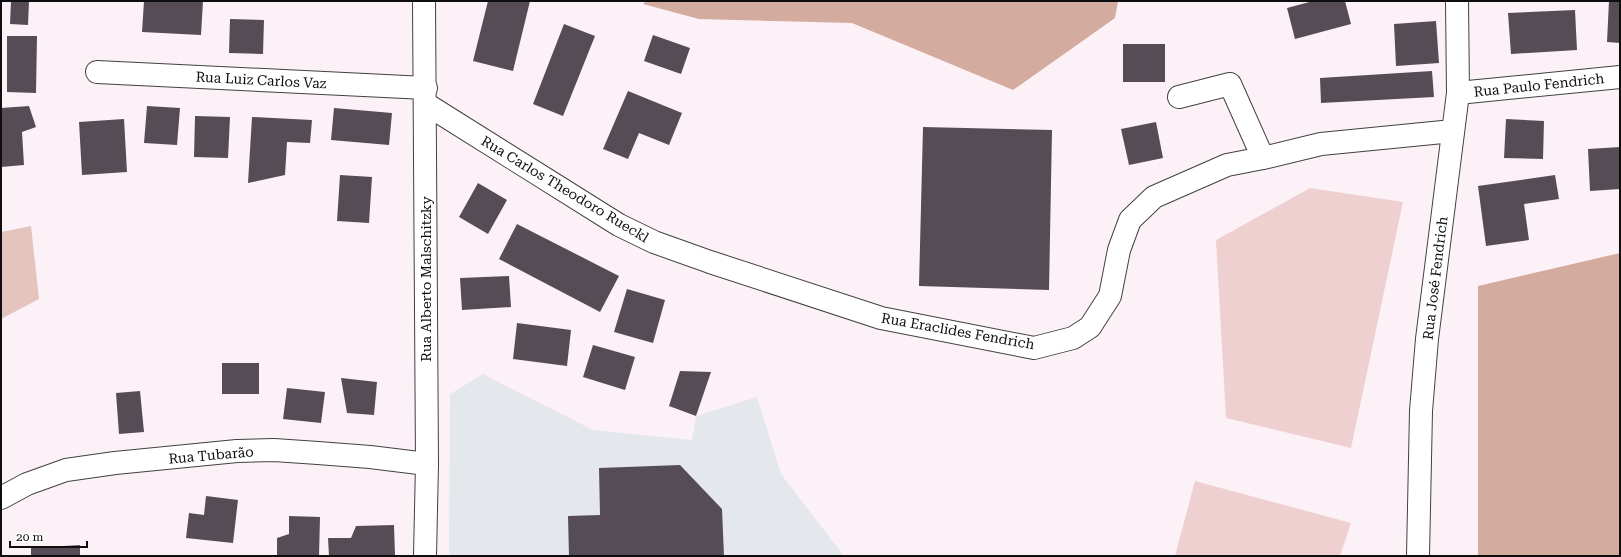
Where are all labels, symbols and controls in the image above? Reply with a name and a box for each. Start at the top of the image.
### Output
street label: Rua Luiz Carlos Vaz [195,69,327,91]
street label: Rua Paulo Fendrich [1473,70,1605,100]
street label: Rua Carlos Theodoro Rueckl [478,133,652,246]
street label: Rua Alberto Malschitzky [418,196,434,362]
street label: Rua José Fendrich [1420,215,1450,341]
street label: Rua Eraclides Fendrich [880,310,1036,352]
street label: Rua Tubarão [168,443,254,467]
scale bar [10,523,87,549]
text: 20 m [16,530,43,544]

